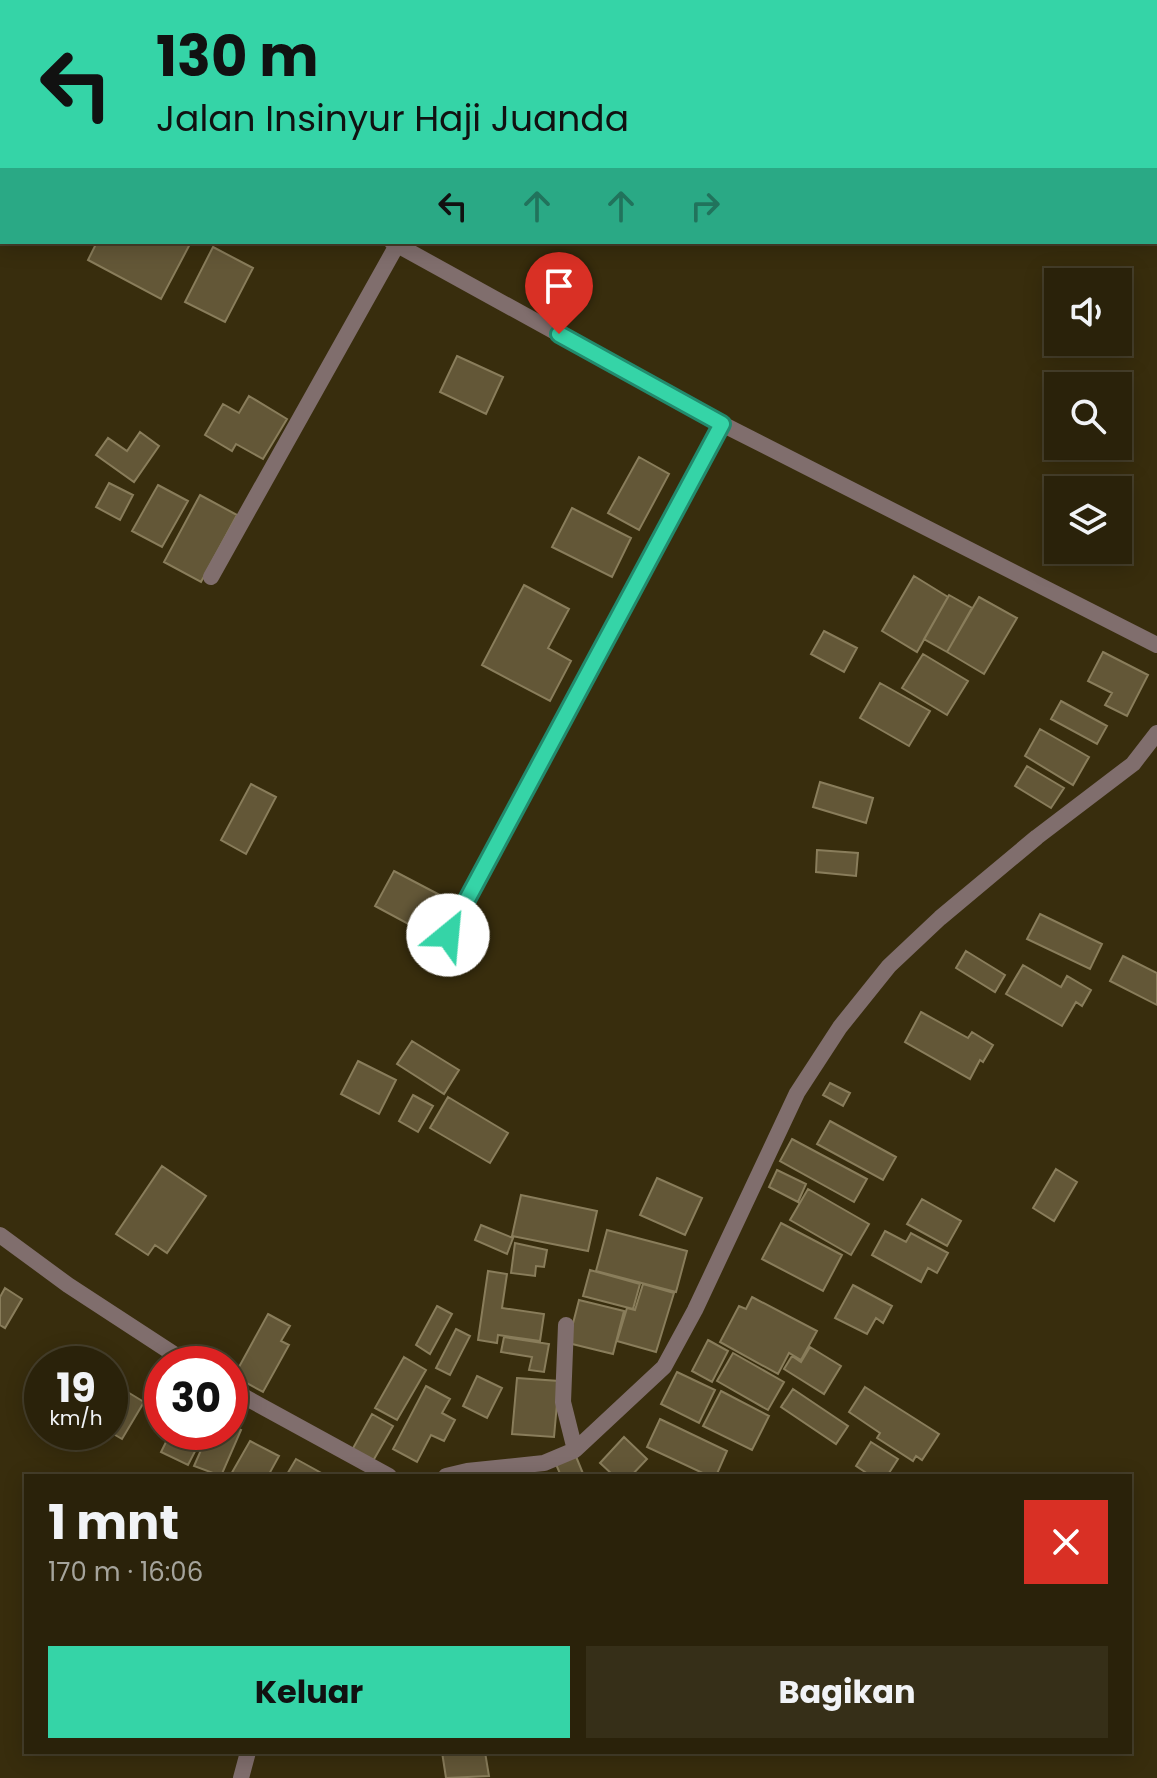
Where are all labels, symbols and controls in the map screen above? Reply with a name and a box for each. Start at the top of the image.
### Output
text: 130 m [156,17,319,96]
icon: left [24,32,128,136]
text: Jalan Insinyur Haji Juanda [156,93,629,144]
icon: left [431,184,475,228]
icon: ahead [515,184,559,228]
icon: ahead [599,184,643,228]
icon: right [683,184,727,228]
pin [525,252,593,334]
icon: arrive [537,264,581,308]
map controls [1044,268,1132,564]
button: sound [1044,268,1132,356]
button: search [1044,372,1132,460]
button: layers [1044,476,1132,564]
position arrow [406,893,490,977]
speed limit sign: 30 [144,1346,248,1450]
text: 19 [56,1360,96,1416]
text: km/h [49,1404,103,1432]
text: 1 mnt [48,1489,179,1556]
button: close [1024,1500,1108,1584]
text: 170 m · 16:06 [48,1554,203,1590]
button: Keluar [48,1646,570,1738]
button: Bagikan [586,1646,1108,1738]

